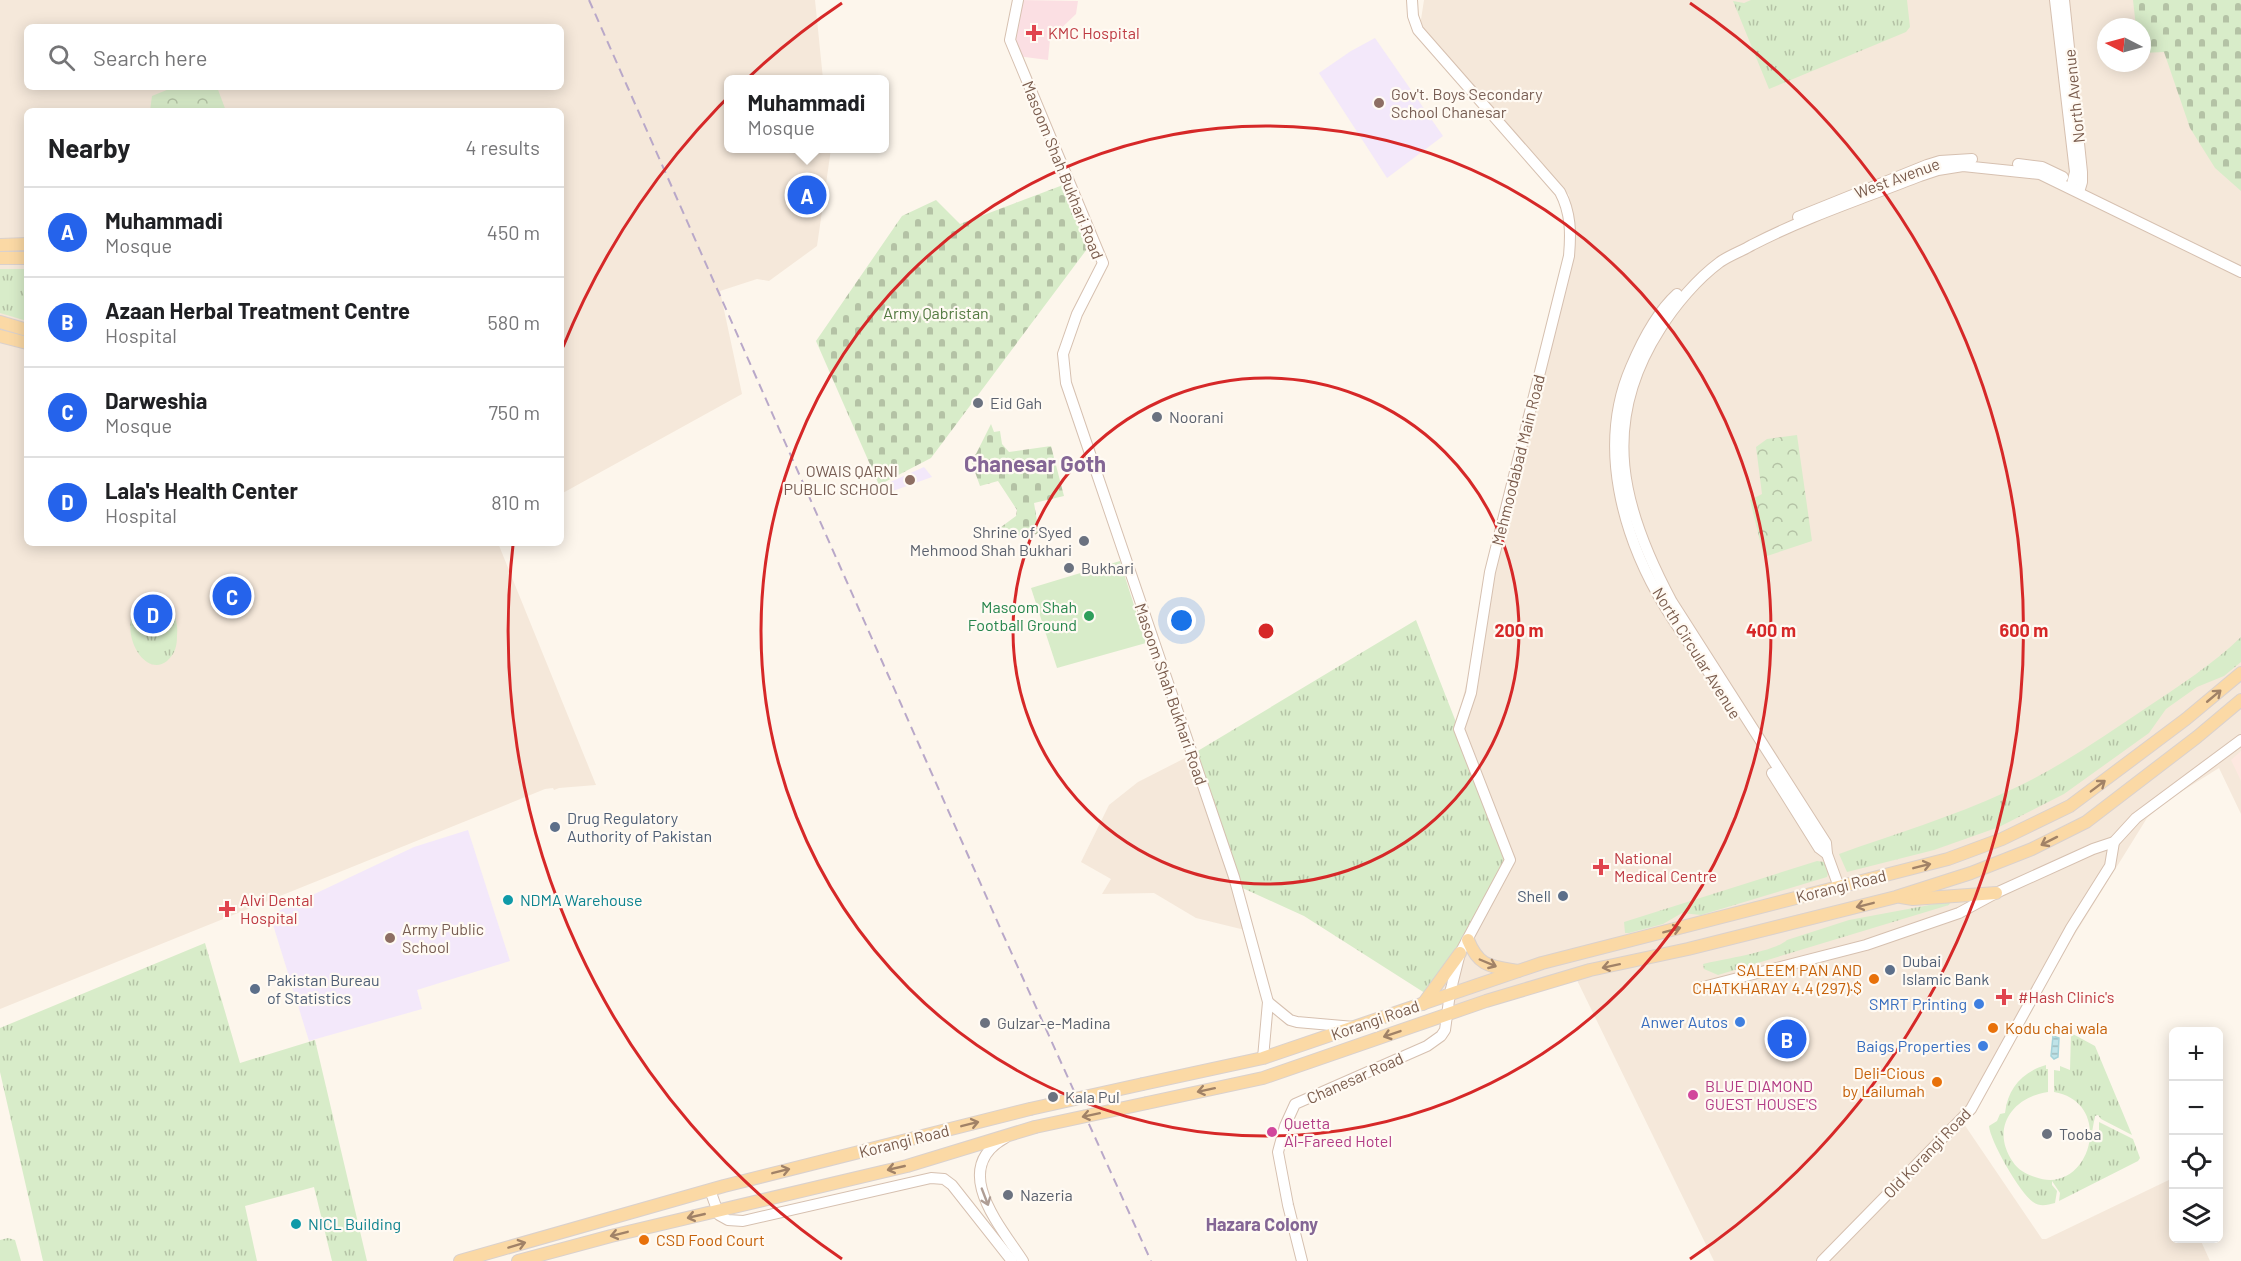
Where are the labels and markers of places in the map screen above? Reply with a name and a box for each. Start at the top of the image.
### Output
place label: KMC Hospital [1048,23,1140,42]
marker: KMC Hospital [1025,24,1043,42]
place label: Gov't. Boys Secondary School Chanesar [1391,84,1543,121]
marker: Gov't. Boys Secondary School Chanesar [1372,96,1386,110]
pin: A [788,172,826,218]
place label: Eid Gah [990,393,1042,412]
marker: Eid Gah [971,396,985,410]
place label: Noorani [1169,407,1224,426]
marker: Noorani [1150,410,1164,424]
place label: OWAIS QARNI PUBLIC SCHOOL [783,461,898,498]
marker: OWAIS QARNI PUBLIC SCHOOL [903,473,917,487]
place label: Shrine of Syed Mehmood Shah Bukhari [910,522,1072,559]
marker: Shrine of Syed Mehmood Shah Bukhari [1077,534,1091,548]
place label: Bukhari [1081,558,1134,577]
marker: Bukhari [1062,561,1076,575]
pin: C [212,574,252,618]
pin: D [134,592,172,636]
place label: Masoom Shah Football Ground [968,597,1077,634]
marker: Masoom Shah Football Ground [1082,609,1096,623]
centre of rings [1256,621,1276,641]
place label: Drug Regulatory Authority of Pakistan [567,808,712,845]
marker: Drug Regulatory Authority of Pakistan [548,820,562,834]
place label: National Medical Centre [1614,848,1717,885]
marker: National Medical Centre [1592,858,1610,876]
place label: Shell [1517,886,1551,905]
marker: Shell [1556,889,1570,903]
place label: Alvi Dental Hospital [240,890,313,927]
place label: NDMA Warehouse [520,890,643,909]
marker: NDMA Warehouse [501,893,515,907]
marker: Alvi Dental Hospital [218,900,236,918]
place label: Army Public School [402,919,484,956]
marker: Army Public School [383,931,397,945]
place label: Dubai Islamic Bank [1902,951,1989,988]
place label: SALEEM PAN AND CHATKHARAY 4.4 (297)·$ [1692,960,1862,997]
marker: Dubai Islamic Bank [1883,963,1897,977]
place label: Pakistan Bureau of Statistics [267,970,380,1007]
marker: SALEEM PAN AND CHATKHARAY 4.4 (297)·$ [1867,972,1881,986]
marker: Pakistan Bureau of Statistics [248,982,262,996]
place label: #Hash Clinic's [2018,987,2114,1006]
marker: #Hash Clinic's [1995,988,2013,1006]
place label: SMRT Printing [1869,994,1967,1013]
marker: SMRT Printing [1972,997,1986,1011]
place label: Anwer Autos [1641,1012,1728,1031]
place label: Gulzar-e-Madina [997,1013,1110,1032]
marker: Anwer Autos [1733,1015,1747,1029]
marker: Gulzar-e-Madina [978,1016,992,1030]
pin: B [1768,1016,1806,1062]
place label: Kodu chai wala [2005,1018,2108,1037]
marker: Kodu chai wala [1986,1021,2000,1035]
place label: Baigs Properties [1856,1036,1971,1055]
marker: Baigs Properties [1976,1039,1990,1053]
place label: Deli-Cious by Lailumah [1842,1063,1925,1100]
marker: Deli-Cious by Lailumah [1930,1075,1944,1089]
place label: BLUE DIAMOND GUEST HOUSE'S [1705,1076,1817,1113]
place label: Kala Pul [1065,1087,1120,1106]
marker: BLUE DIAMOND GUEST HOUSE'S [1686,1088,1700,1102]
marker: Kala Pul [1046,1090,1060,1104]
place label: Quetta Al-Fareed Hotel [1284,1113,1392,1150]
place label: Tooba [2059,1124,2101,1143]
marker: Quetta Al-Fareed Hotel [1265,1125,1279,1139]
marker: Tooba [2040,1127,2054,1141]
place label: Nazeria [1020,1185,1073,1204]
marker: Nazeria [1001,1188,1015,1202]
place label: NICL Building [308,1214,401,1233]
marker: NICL Building [289,1217,303,1231]
place label: CSD Food Court [656,1230,765,1249]
marker: CSD Food Court [637,1233,651,1247]

